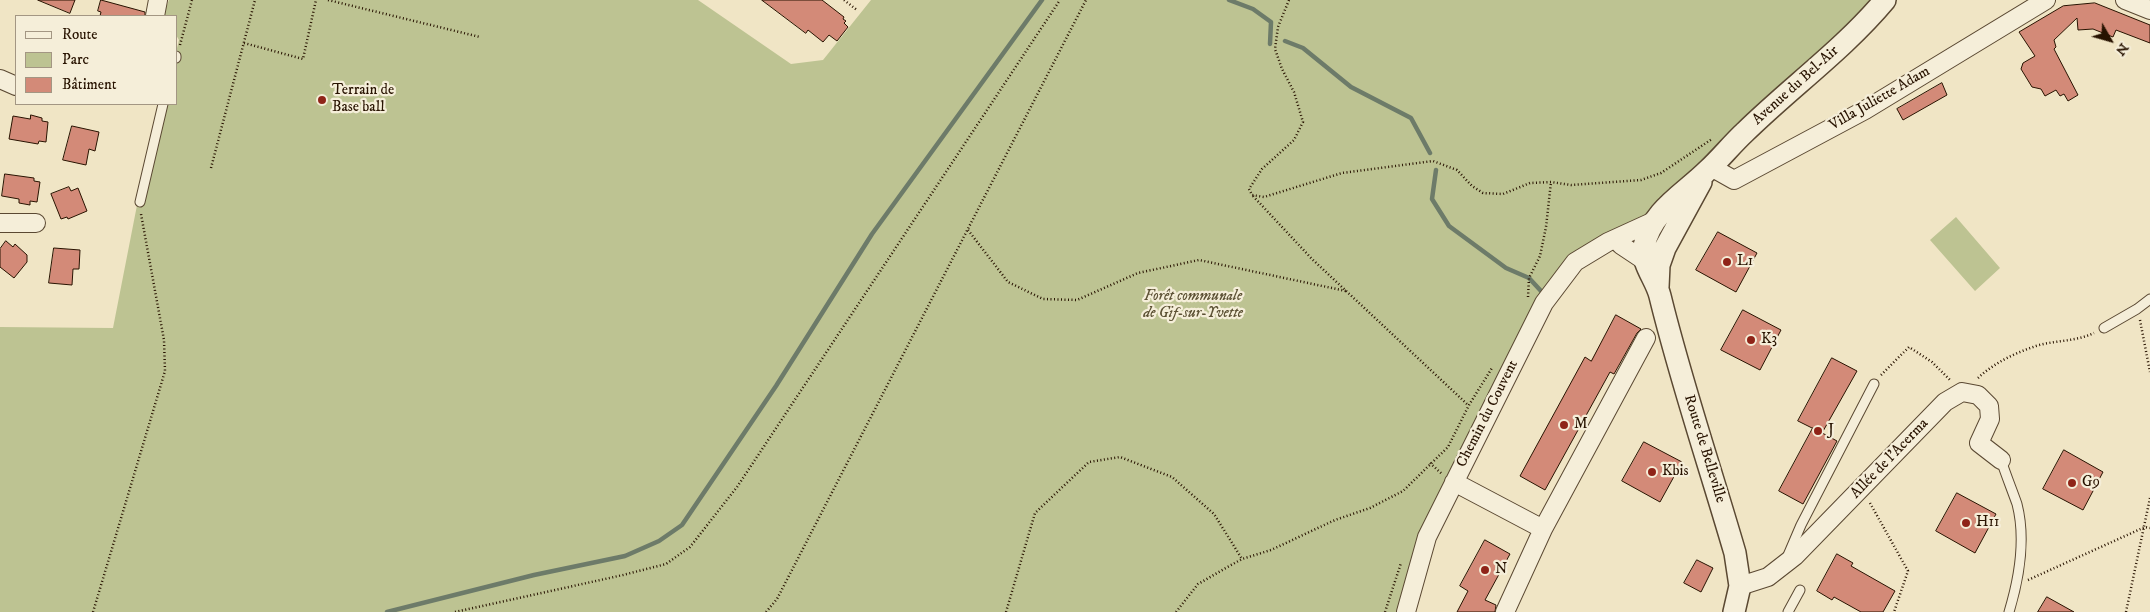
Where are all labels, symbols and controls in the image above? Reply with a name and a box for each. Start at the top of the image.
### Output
legend [15,15,178,105]
north arrow [2085,15,2135,65]
text: Route [62,25,97,44]
text: N [2111,39,2132,59]
street label: Avenue du Bel-Air [1749,43,1843,129]
text: Parc [62,50,89,69]
street label: Villa Juliette Adam [1827,63,1933,135]
text: Bâtiment [62,75,117,94]
place label: Terrain de Base ball [332,82,394,117]
marker: Terrain de Base ball [316,94,328,106]
place label: L1 [1737,253,1753,271]
marker: L1 [1721,256,1733,268]
park label: Forêt communale de Gif-sur-Yvette [1143,288,1243,323]
place label: K3 [1761,331,1777,349]
marker: K3 [1745,334,1757,346]
street label: Chemin du Couvent [1453,357,1523,471]
street label: Route de Belleville [1679,393,1729,505]
street label: Allée de l'Acerma [1847,415,1933,503]
place label: M [1574,416,1588,434]
marker: M [1558,419,1570,431]
place label: J [1828,422,1834,440]
marker: J [1812,425,1824,437]
place label: Kbis [1662,463,1688,481]
marker: Kbis [1646,466,1658,478]
place label: G9 [2082,474,2100,492]
marker: G9 [2066,477,2078,489]
place label: H11 [1976,514,2000,532]
marker: H11 [1960,517,1972,529]
place label: N [1495,561,1507,579]
marker: N [1479,564,1491,576]

